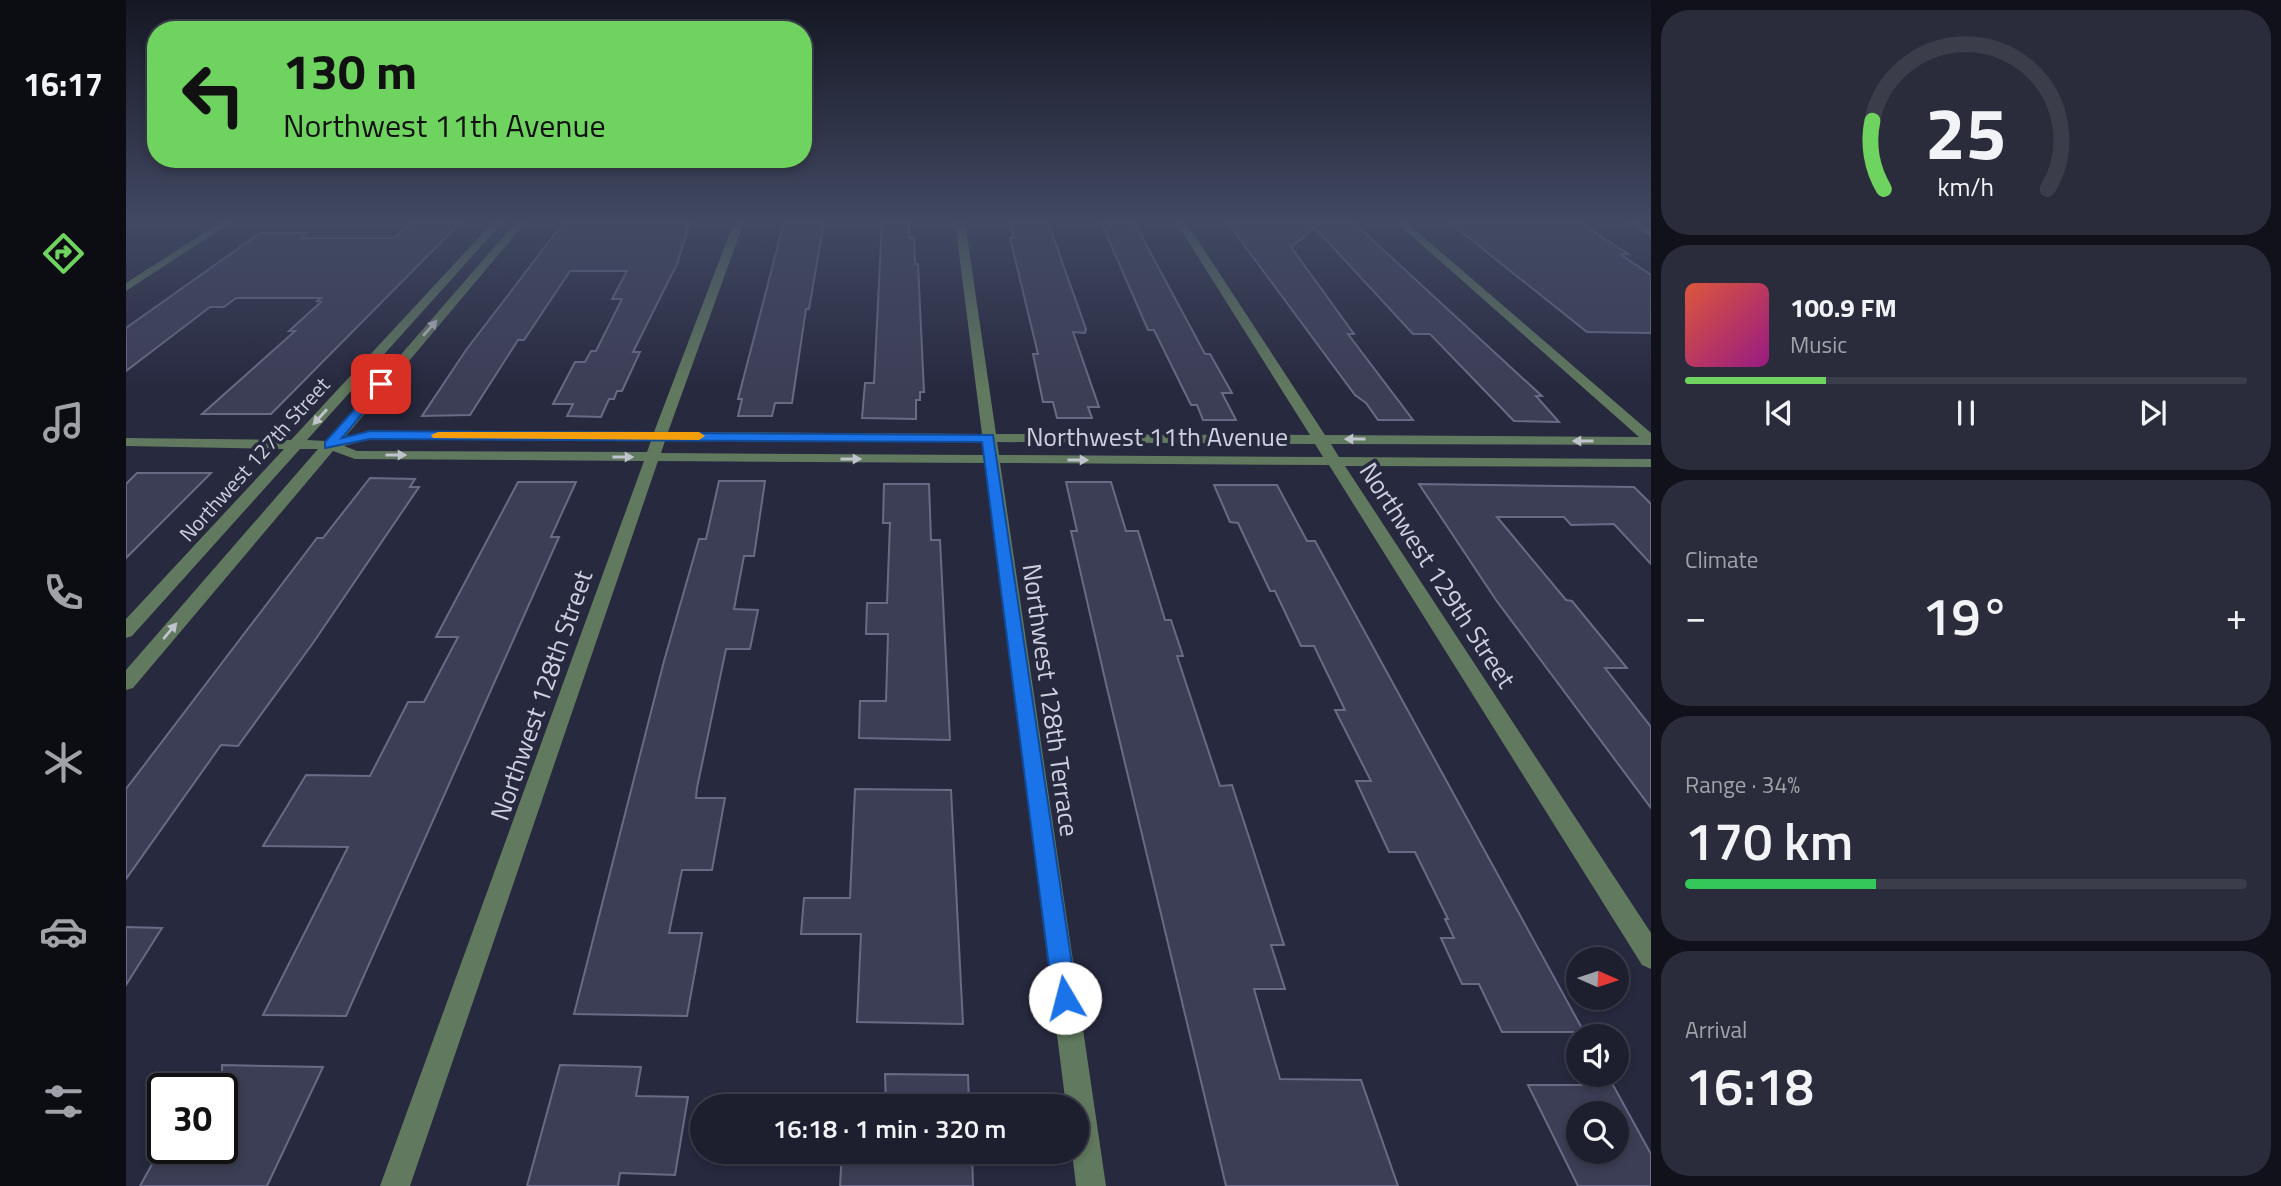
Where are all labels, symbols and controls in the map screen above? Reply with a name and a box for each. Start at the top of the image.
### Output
text: 130 m [283,33,417,108]
icon: left [168,49,259,140]
text: 16:17 [23,60,103,108]
text: 25 [1925,77,2007,187]
text: Northwest 11th Avenue [283,101,606,149]
text: km/h [1938,167,1994,205]
icon: directions [39,229,88,278]
text: 100.9 FM [1790,288,1897,327]
one-way arrow [422,319,437,336]
text: Music [1790,327,1847,362]
pin [351,354,411,414]
icon: arrive [362,365,400,403]
street label: Northwest 127th Street [171,369,337,548]
icon: previous [1760,394,1798,432]
icon: pause [1947,394,1985,432]
icon: next [2134,394,2172,432]
icon: music [39,398,88,447]
one-way arrow [312,408,328,426]
street label: Northwest 11th Avenue [1026,417,1288,456]
one-way arrow [1344,433,1366,445]
one-way arrow [1572,435,1594,447]
one-way arrow [385,449,407,461]
one-way arrow [612,451,634,463]
one-way arrow [840,453,862,464]
one-way arrow [1067,454,1089,466]
street label: Northwest 129th Street [1350,454,1526,696]
text: Climate [1685,542,1758,577]
street label: Northwest 128th Terrace [1013,561,1089,839]
street label: Northwest 128th Street [480,565,602,825]
icon: phone [39,568,88,617]
text: 19° [1922,576,2010,655]
text: − [1685,587,1706,645]
text: + [2226,587,2247,645]
one-way arrow [162,622,178,640]
icon: climate [39,738,88,787]
text: Range · 34% [1685,767,1800,802]
text: 170 km [1685,801,1853,880]
icon: car [39,907,88,956]
north arrow [1566,947,1629,1010]
map controls [1566,947,1629,1164]
position arrow [1028,961,1102,1035]
text: Arrival [1685,1012,1747,1047]
button: sound [1566,1024,1629,1087]
text: 16:18 [1685,1046,1814,1125]
speed limit sign: 30 [147,1073,238,1164]
icon: filters [39,1077,88,1126]
button: search [1566,1101,1629,1164]
text: 16:18 · 1 min · 320 m [773,1109,1006,1148]

